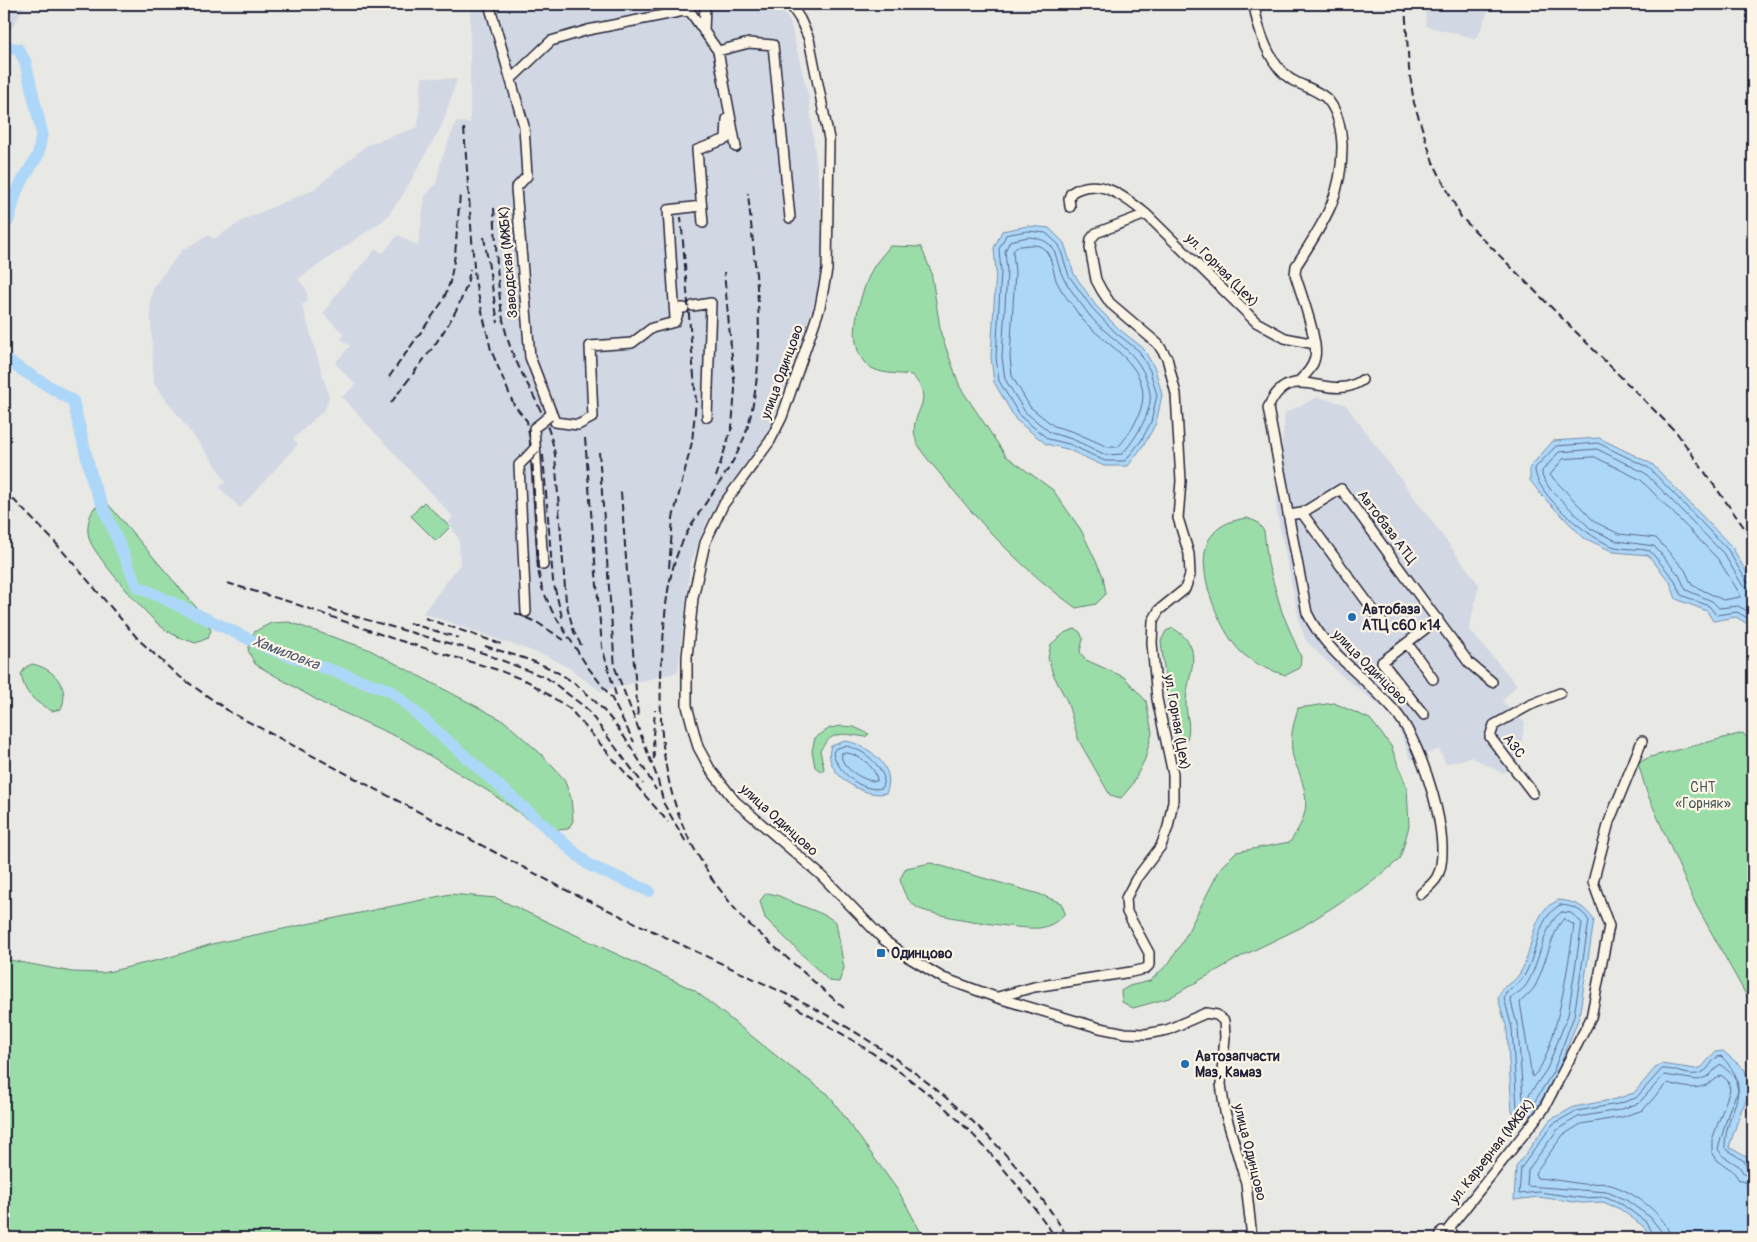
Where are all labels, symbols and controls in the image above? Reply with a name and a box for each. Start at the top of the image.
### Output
street label: Заводская (МЖБК) [495,205,521,319]
street label: ул. Горная (Цех) [1181,229,1262,310]
street label: улица Одинцово [757,322,807,422]
street label: Автобаза АТЦ [1354,487,1420,567]
place label: Автобаза АТЦ с60 к14 [1362,601,1441,634]
marker: Автобаза АТЦ с60 к14 [1346,611,1358,623]
street label: улица Одинцово [1328,625,1411,708]
water label: Хамиловка [250,632,323,675]
street label: ул. Горная (Цех) [1160,672,1194,771]
street label: АЗС [1499,730,1529,762]
park label: СНТ «Горняк» [1675,779,1731,812]
street label: улица Одинцово [736,780,822,860]
place label: Одинцово [891,945,953,962]
marker: Одинцово [875,947,887,959]
place label: Автозапчасти Маз, Камаз [1195,1048,1280,1081]
marker: Автозапчасти Маз, Камаз [1179,1058,1191,1070]
street label: ул. Карьерная (МЖБК) [1445,1095,1538,1207]
street label: улица Одинцово [1230,1101,1270,1203]

